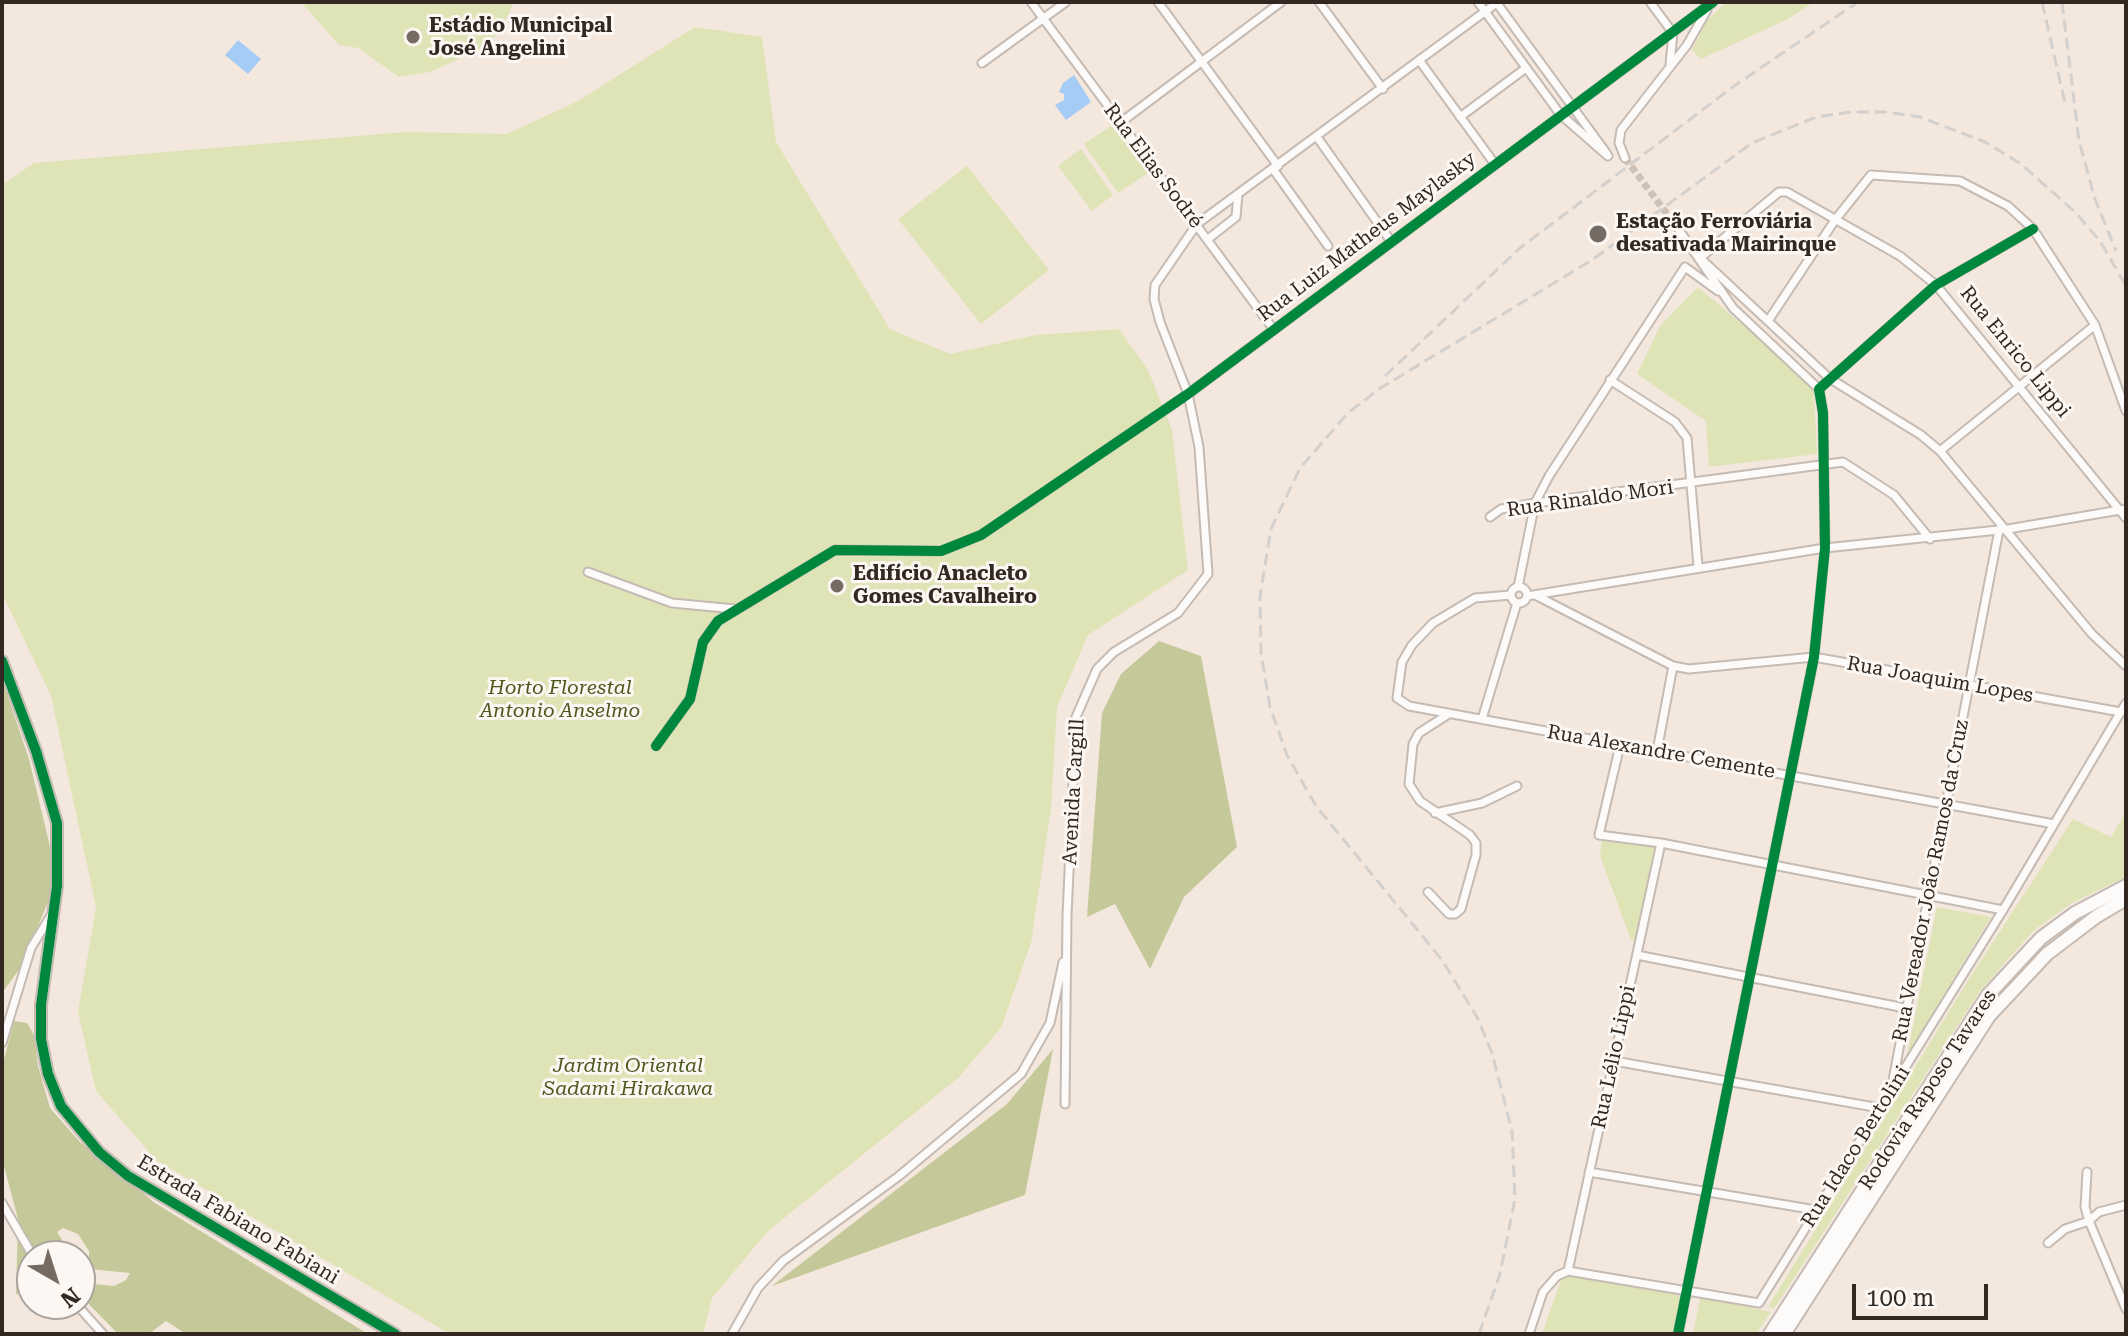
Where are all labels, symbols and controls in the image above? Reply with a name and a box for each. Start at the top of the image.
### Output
place label: Estádio Municipal José Angelini [429,14,612,61]
marker: Estádio Municipal José Angelini [404,28,422,46]
street label: Rua Elias Sodré [1098,99,1208,233]
street label: Rua Luiz Matheus Maylasky [1253,147,1481,327]
place label: Estação Ferroviária desativada Mairinque [1616,210,1836,257]
marker: Estação Ferroviária desativada Mairinque [1587,223,1609,245]
street label: Rua Enrico Lippi [1955,281,2075,423]
street label: Rua Rinaldo Mori [1505,475,1675,523]
place label: Edifício Anacleto Gomes Cavalheiro [853,562,1037,609]
marker: Edifício Anacleto Gomes Cavalheiro [828,577,846,595]
street label: Rua Joaquim Lopes [1845,652,2035,708]
park label: Horto Florestal Antonio Anselmo [480,676,640,723]
street label: Avenida Cargill [1058,718,1090,866]
street label: Rua Vereador João Ramos da Cruz [1888,718,1974,1044]
street label: Rua Alexandre Cemente [1545,720,1777,784]
street label: Rua Lélio Lippi [1587,983,1641,1131]
street label: Rodovia Raposo Tavares [1854,985,2002,1195]
park label: Jardim Oriental Sadami Hirakawa [543,1054,713,1101]
street label: Rua Idaco Bertolini [1797,1062,1915,1232]
street label: Estrada Fabiano Fabiani [133,1150,343,1290]
north arrow [16,1240,96,1320]
scale bar [1856,1268,1992,1318]
text: N [56,1282,85,1313]
text: 100 m [1866,1284,1934,1312]

